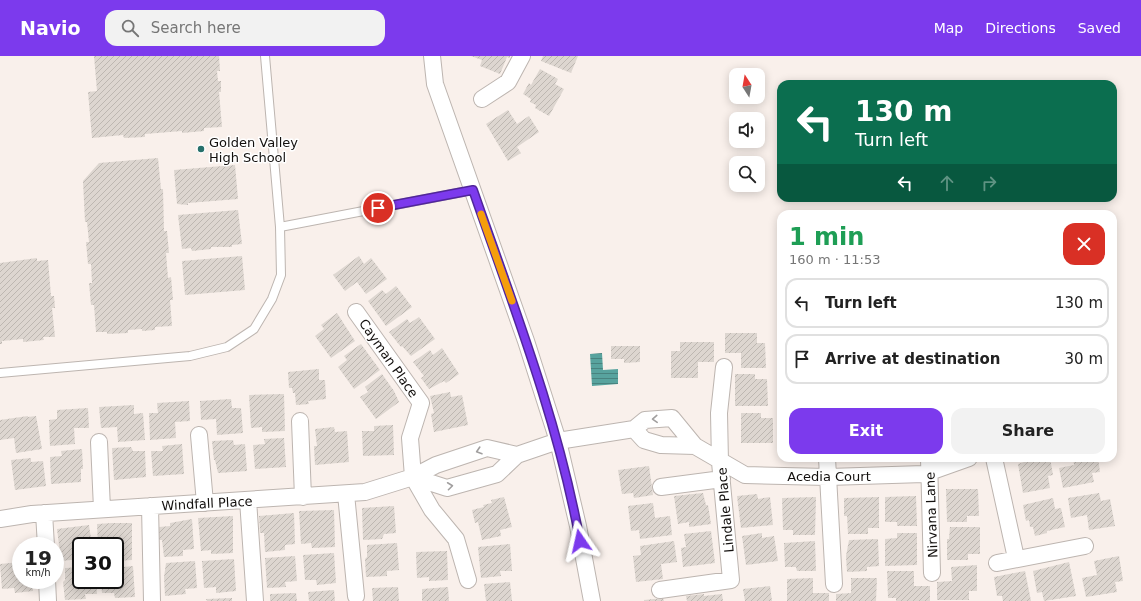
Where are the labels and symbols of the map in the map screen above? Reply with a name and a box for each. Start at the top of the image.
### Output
north arrow [729,68,765,104]
place label: Golden Valley High School [209,135,298,165]
marker: Golden Valley High School [196,144,206,154]
pin [361,191,395,225]
street label: Cayman Place [356,316,421,400]
one-way arrow [652,415,658,423]
one-way arrow [475,446,482,455]
street label: Lindale Place [714,467,737,553]
street label: Acedia Court [787,469,871,484]
street label: Nirvana Lane [923,472,940,558]
one-way arrow [447,481,453,490]
street label: Windfall Place [161,494,253,513]
position arrow [559,520,601,562]
speed limit sign: 30 [72,537,124,589]

